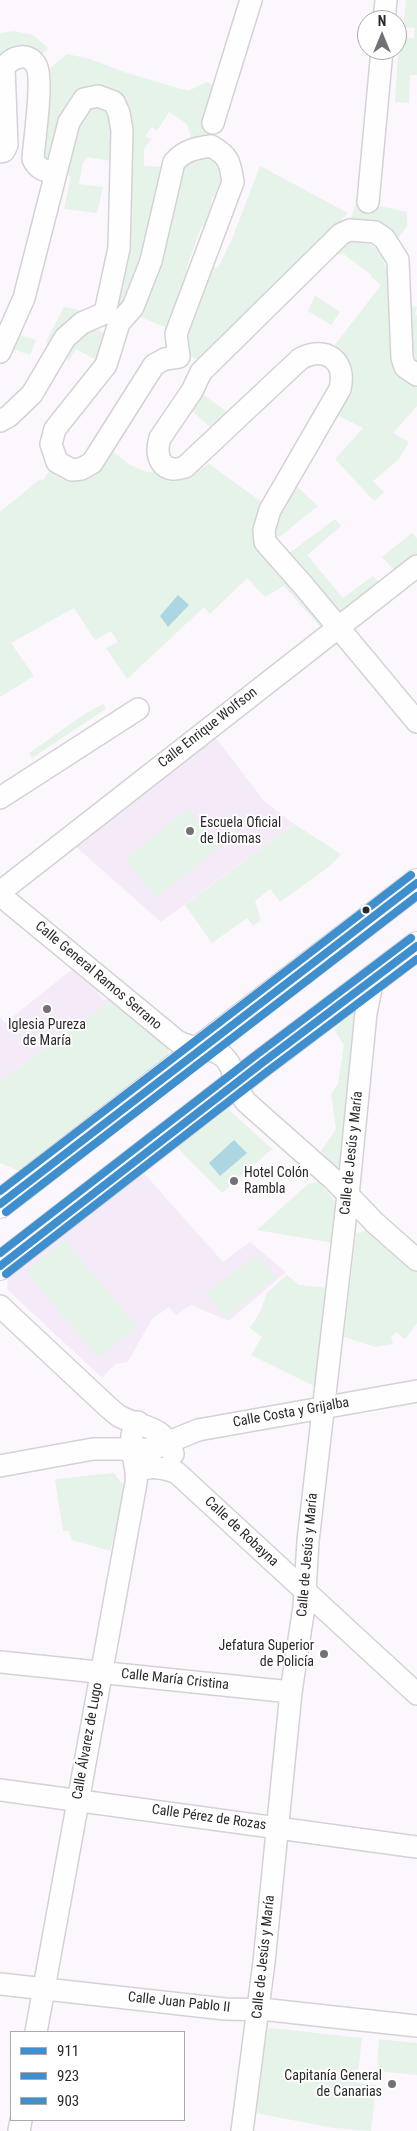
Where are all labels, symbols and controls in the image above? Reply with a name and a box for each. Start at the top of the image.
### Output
north arrow [357,10,407,60]
text: N [378,13,386,29]
street label: Calle Enrique Wolfson [155,684,261,772]
place label: Escuela Oficial de Idiomas [200,815,281,848]
marker: Escuela Oficial de Idiomas [184,825,196,837]
unlabelled marker [361,905,371,915]
street label: Calle General Ramos Serrano [31,918,165,1034]
marker: Iglesia Pureza de María [41,1003,53,1015]
place label: Iglesia Pureza de María [8,1017,86,1050]
street label: Calle de Jesús y María [337,1090,367,1216]
place label: Hotel Colón Rambla [244,1165,309,1198]
marker: Hotel Colón Rambla [228,1175,240,1187]
street label: Calle Costa y Grijalba [232,1395,350,1431]
street label: Calle de Jesús y María [294,1492,322,1618]
street label: Calle de Robayna [201,1494,281,1570]
place label: Jefatura Superior de Policía [218,1638,314,1670]
marker: Jefatura Superior de Policía [318,1648,330,1660]
street label: Calle María Cristina [120,1666,230,1694]
street label: Calle Álvarez de Lugo [69,1681,107,1801]
street label: Calle Pérez de Rozas [151,1802,267,1834]
street label: Calle de Jesús y María [249,1894,279,2020]
street label: Calle Juan Pablo II [127,1989,231,2017]
legend [10,2031,185,2121]
text: 911 [57,2042,79,2060]
text: 923 [57,2067,79,2085]
place label: Capitanía General de Canarias [284,2068,382,2100]
marker: Capitanía General de Canarias [386,2078,398,2090]
text: 903 [57,2092,79,2110]

